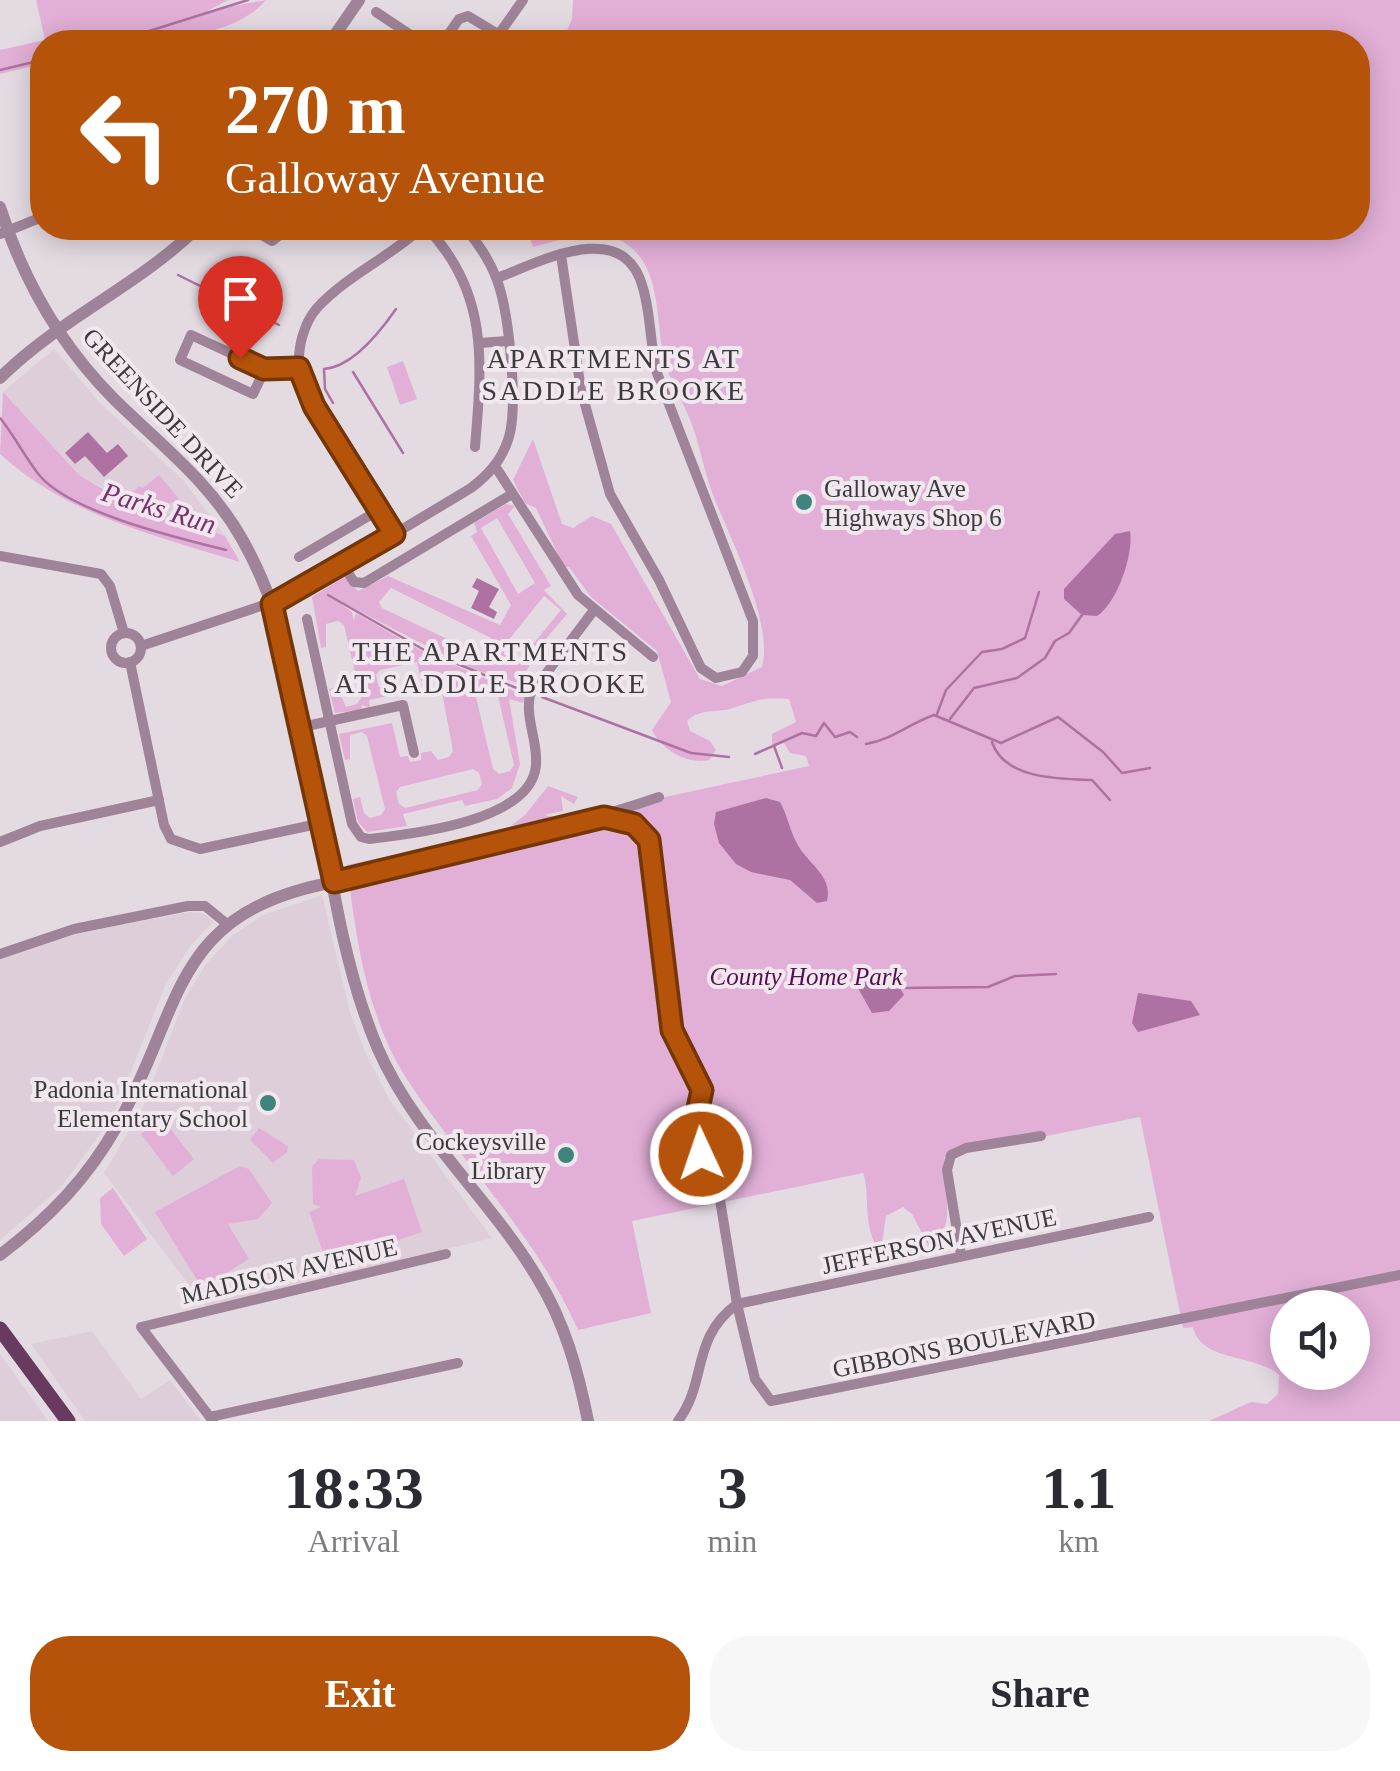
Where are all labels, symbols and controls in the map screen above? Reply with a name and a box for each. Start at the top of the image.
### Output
icon: left [60,70,190,200]
text: 270 m [225,71,406,148]
text: Galloway Avenue [225,153,545,203]
pin [198,256,283,359]
icon: arrive [213,271,268,326]
street label: GREENSIDE DRIVE [78,323,248,503]
district label: APARTMENTS AT SADDLE BROOKE [481,343,747,406]
place label: Galloway Ave Highways Shop 6 [824,475,1002,531]
water label: Parks Run [97,476,220,540]
marker: Galloway Ave Highways Shop 6 [793,491,815,513]
district label: THE APARTMENTS AT SADDLE BROOKE [334,636,648,699]
park label: County Home Park [709,963,903,990]
place label: Padonia International Elementary School [33,1076,248,1132]
marker: Padonia International Elementary School [257,1092,279,1114]
position arrow [649,1102,753,1206]
place label: Cockeysville Library [415,1128,546,1184]
marker: Cockeysville Library [555,1144,577,1166]
street label: JEFFERSON AVENUE [819,1203,1059,1279]
street label: MADISON AVENUE [178,1233,400,1309]
map controls [1270,1290,1370,1390]
button: sound [1270,1290,1370,1390]
street label: GIBBONS BOULEVARD [830,1305,1098,1383]
text: 18:33 [284,1455,424,1521]
text: 3 [717,1455,747,1521]
text: 1.1 [1041,1455,1116,1521]
text: Arrival [308,1523,400,1559]
text: min [708,1523,757,1559]
text: km [1058,1523,1099,1559]
button: Exit [30,1636,690,1751]
button: Share [710,1636,1370,1751]

